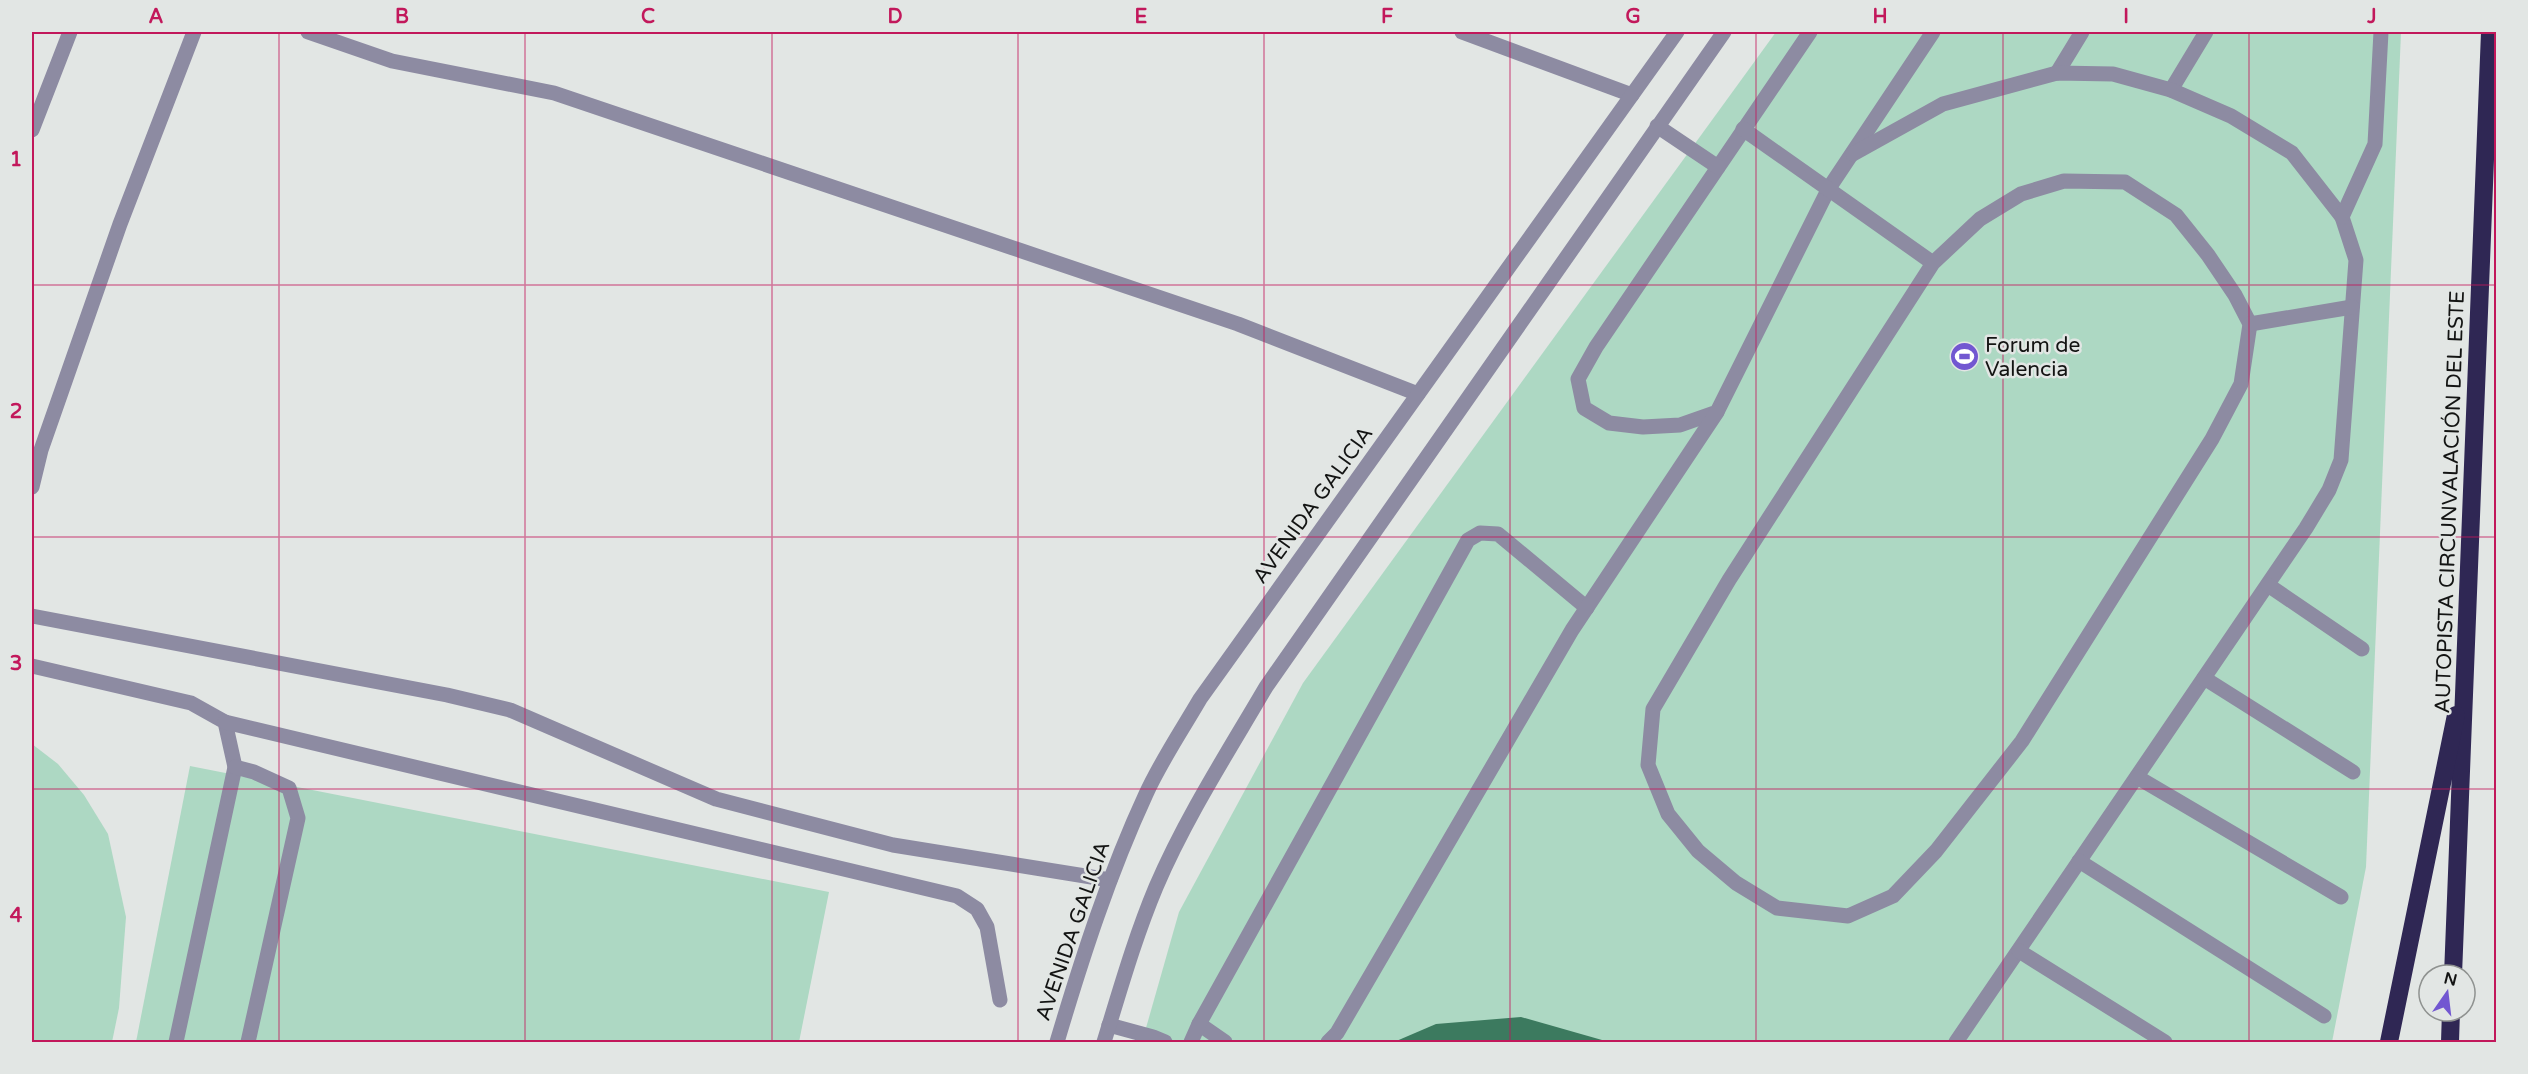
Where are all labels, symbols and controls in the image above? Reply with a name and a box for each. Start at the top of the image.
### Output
text: A [149,5,164,29]
text: B [395,5,409,29]
text: C [641,5,655,29]
text: D [887,5,903,29]
text: E [1135,5,1148,29]
text: F [1381,5,1393,29]
text: G [1625,5,1641,29]
text: H [1872,5,1888,29]
text: I [2123,5,2129,29]
text: J [2366,5,2377,29]
text: 1 [10,148,22,172]
street label: AUTOPISTA CIRCUNVALACIÓN DEL ESTE [2430,290,2470,714]
place label: Forum de Valencia [1985,333,2081,382]
sports icon: Forum de Valencia [1948,341,1980,373]
text: 2 [10,400,22,424]
street label: AVENIDA GALICIA [1248,422,1378,588]
text: 3 [10,652,22,676]
street label: AVENIDA GALICIA [1031,838,1115,1024]
text: 4 [10,904,23,928]
north arrow [2417,963,2477,1023]
text: N [2442,968,2459,991]

